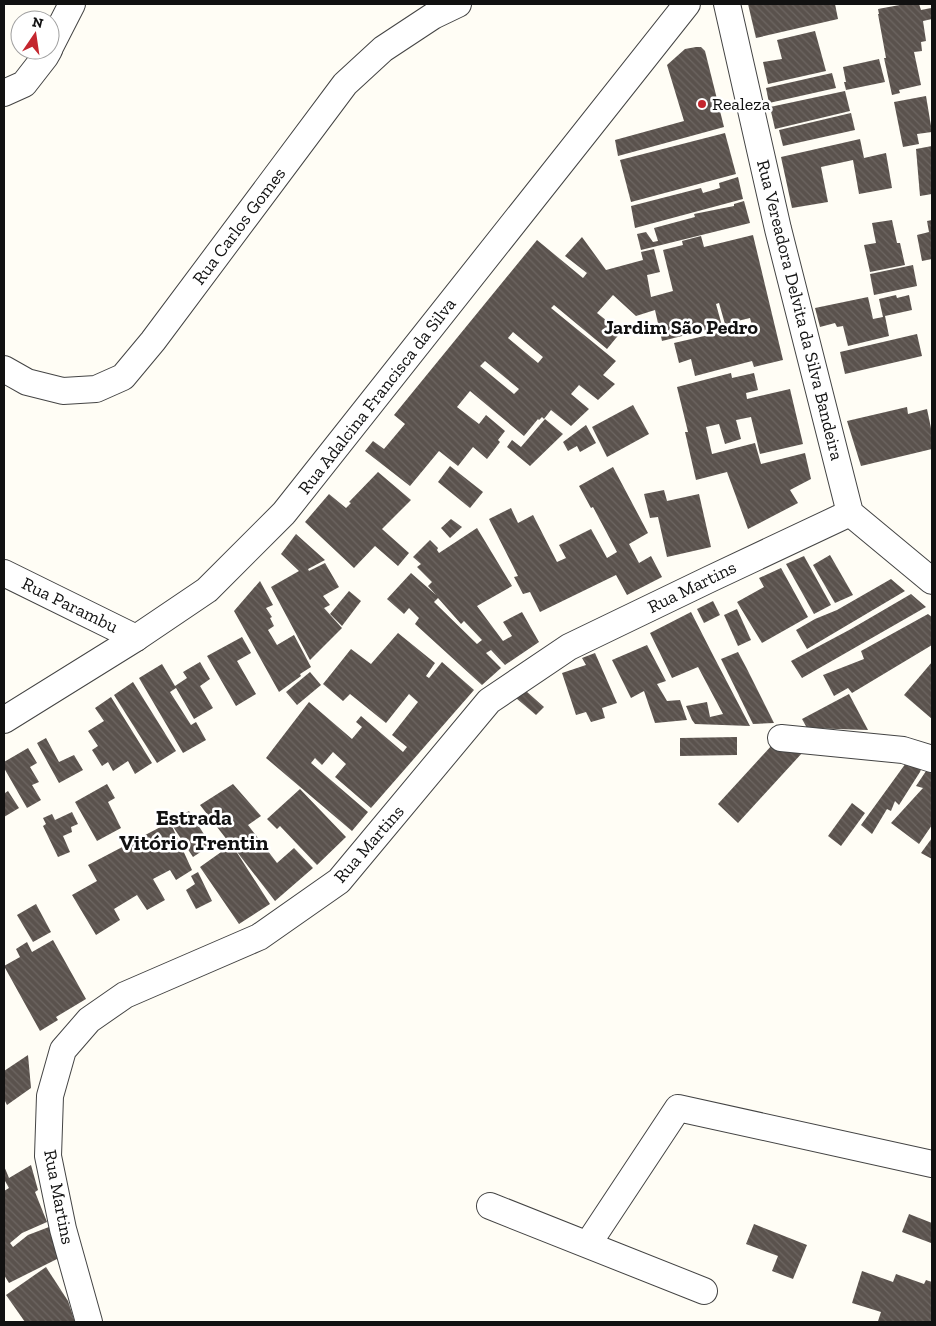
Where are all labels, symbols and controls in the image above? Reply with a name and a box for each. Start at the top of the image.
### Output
north arrow [10,10,60,60]
text: N [31,13,45,32]
place label: Realeza [712,93,771,115]
marker: Realeza [696,98,708,110]
street label: Rua Vereadora Delvita da Silva Bandeira [752,157,848,463]
street label: Rua Carlos Gomes [188,163,290,289]
street label: Rua Adalcina Francisca da Silva [293,293,461,499]
district label: Jardim São Pedro [604,315,759,339]
street label: Rua Martins [644,556,740,618]
street label: Rua Parambu [18,572,122,638]
street label: Rua Martins [329,801,409,887]
district label: Estrada Vitório Trentin [119,804,269,856]
street label: Rua Martins [39,1148,79,1246]

